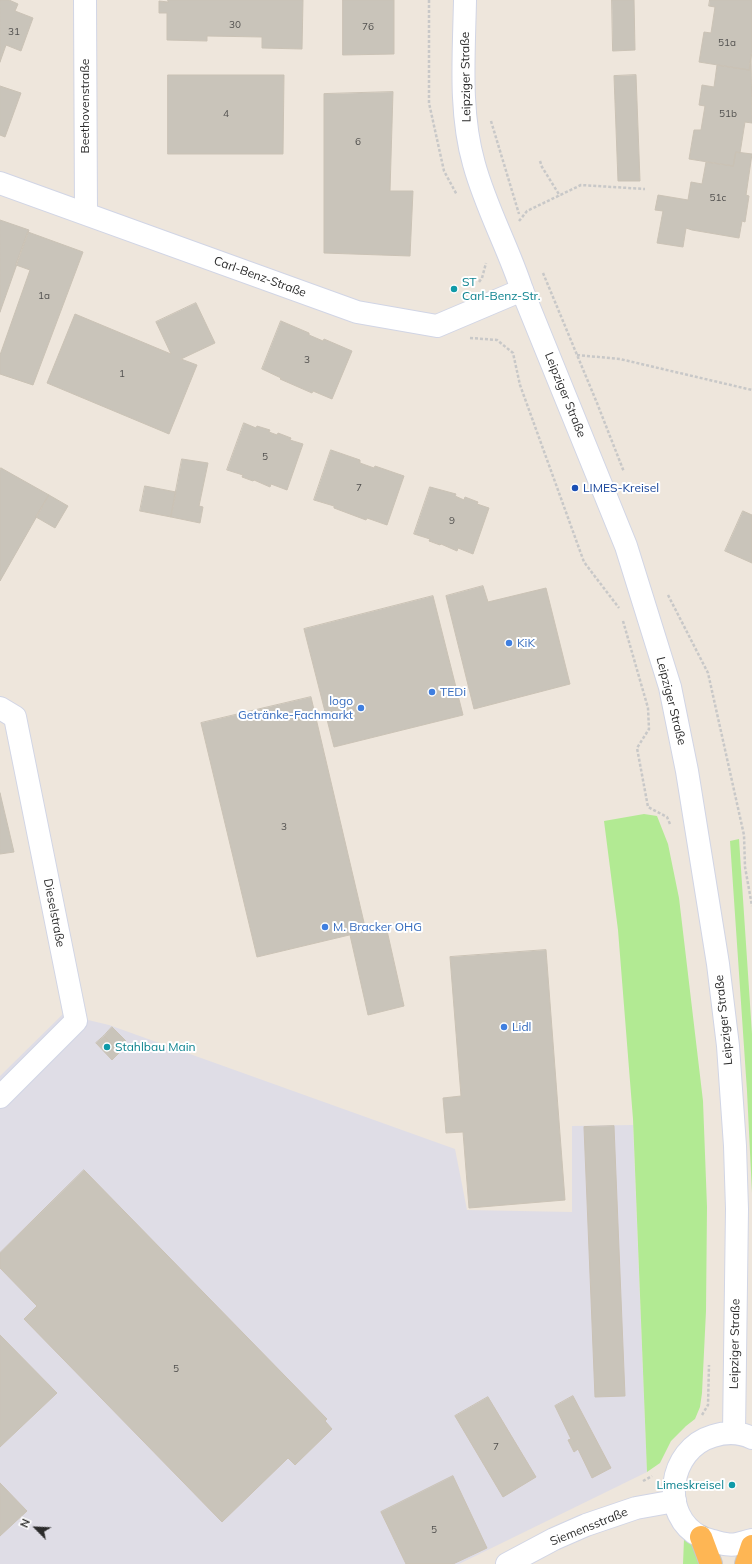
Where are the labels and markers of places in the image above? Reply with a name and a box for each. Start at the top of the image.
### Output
place label: ST Carl-Benz-Str. [462,275,540,303]
marker: ST Carl-Benz-Str. [449,284,459,294]
place label: LIMES-Kreisel [583,481,659,495]
marker: LIMES-Kreisel [570,483,580,493]
place label: KiK [517,636,535,650]
marker: KiK [504,638,514,648]
place label: TEDi [440,685,466,699]
marker: TEDi [427,687,437,697]
place label: logo Getränke-Fachmarkt [238,694,353,722]
marker: logo Getränke-Fachmarkt [356,703,366,713]
place label: M. Bracker OHG [333,920,422,934]
marker: M. Bracker OHG [320,922,330,932]
place label: Lidl [512,1020,531,1034]
marker: Lidl [499,1022,509,1032]
place label: Stahlbau Main [115,1040,196,1054]
marker: Stahlbau Main [102,1042,112,1052]
place label: Limeskreisel [656,1478,724,1492]
marker: Limeskreisel [727,1480,737,1490]

